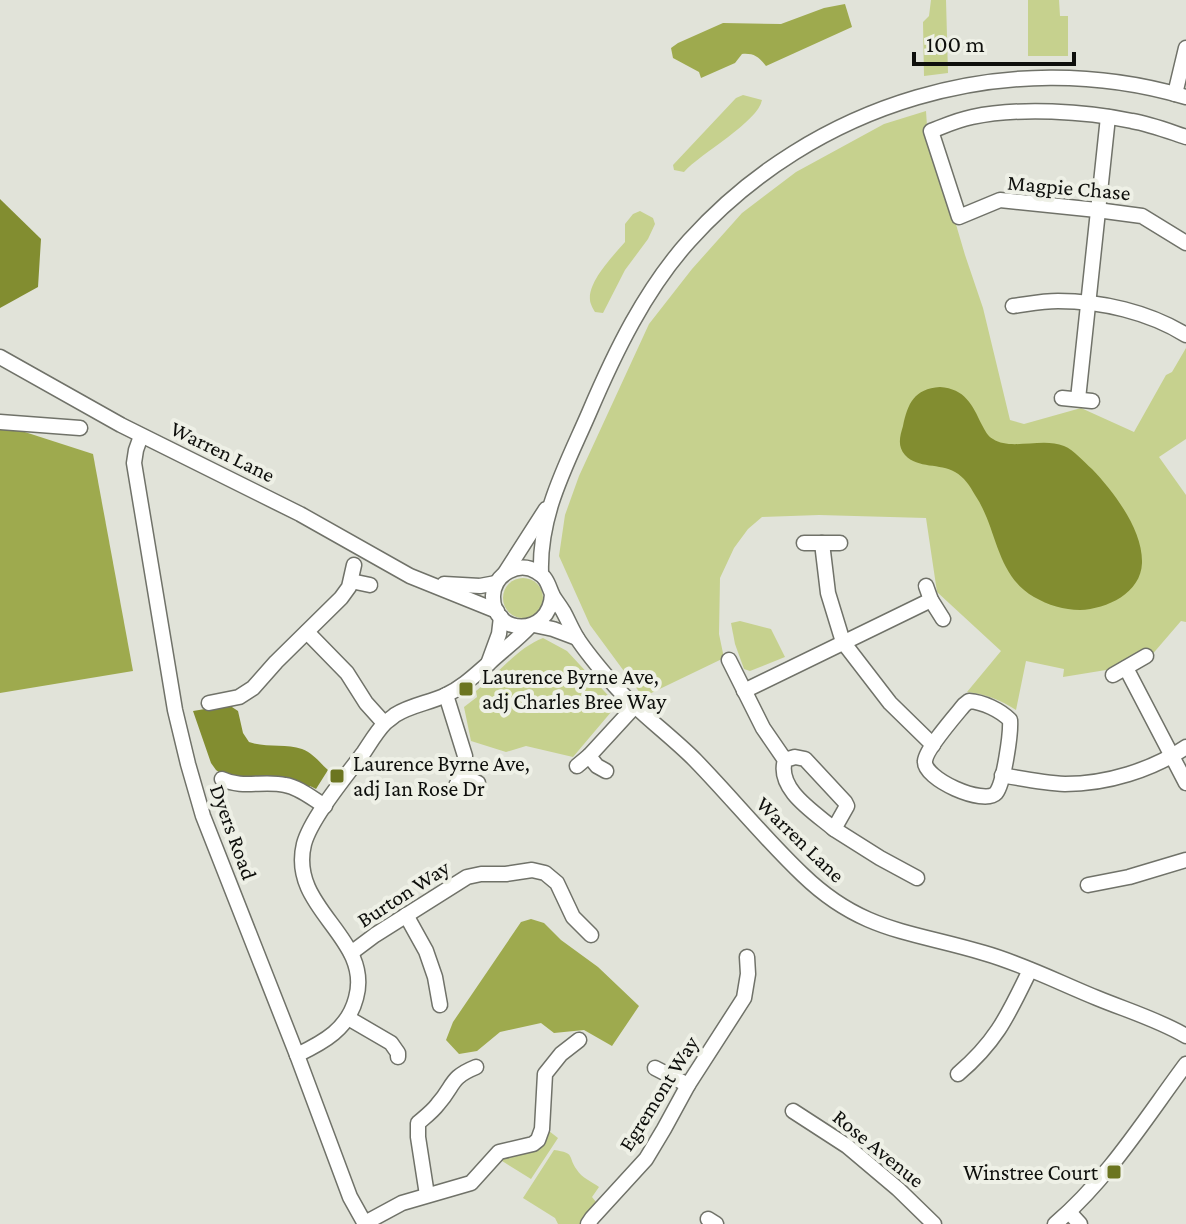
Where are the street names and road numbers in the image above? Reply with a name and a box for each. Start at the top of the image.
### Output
street label: Magpie Chase [1006,170,1132,205]
street label: Warren Lane [167,415,279,487]
street label: Dyers Road [205,781,262,883]
street label: Warren Lane [751,791,850,888]
street label: Burton Way [352,854,455,932]
street label: Egremont Way [613,1031,704,1155]
street label: Rose Avenue [828,1104,929,1193]

